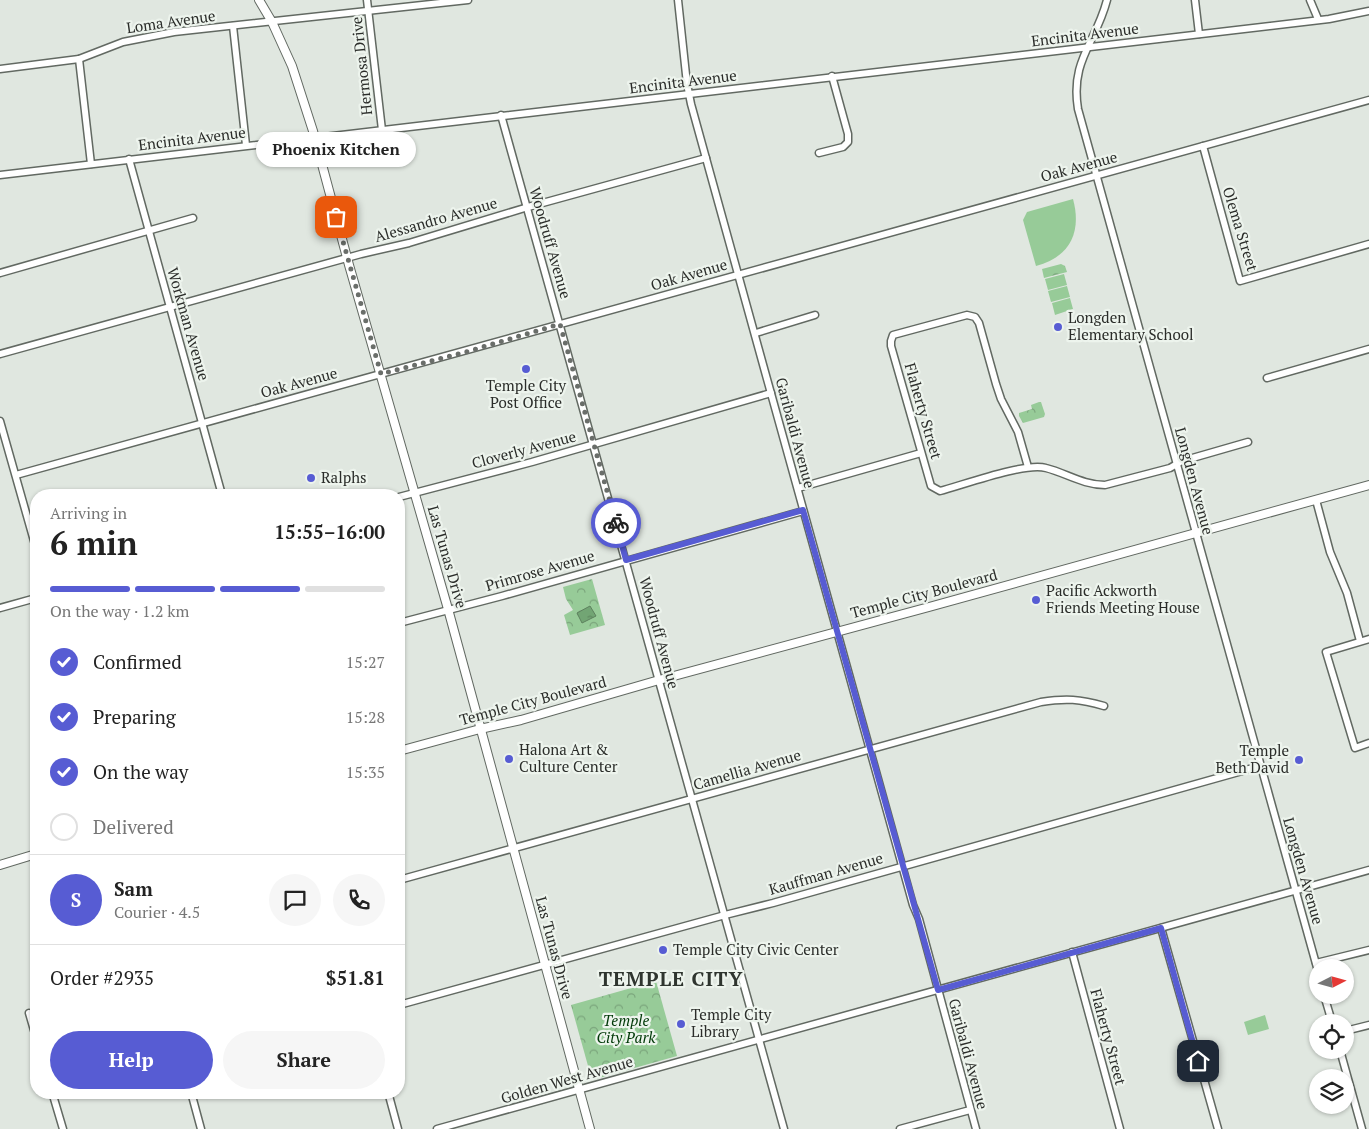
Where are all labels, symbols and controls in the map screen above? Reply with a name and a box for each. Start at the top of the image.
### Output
street label: Loma Avenue [125,5,217,37]
street label: Hermosa Drive [346,16,376,116]
street label: Encinita Avenue [1030,17,1140,51]
street label: Encinita Avenue [628,64,738,98]
street label: Encinita Avenue [137,121,247,155]
callout: Phoenix Kitchen [256,132,416,167]
text: Phoenix Kitchen [272,138,400,160]
street label: Oak Avenue [1038,146,1119,186]
street label: Olema Street [1219,184,1263,274]
street label: Woodruff Avenue [525,185,576,301]
street label: Alessandro Avenue [372,192,499,246]
pin [315,196,357,238]
icon: bag [322,203,350,231]
street label: Oak Avenue [648,254,729,295]
street label: Workman Avenue [163,265,215,383]
place label: Longden Elementary School [1068,307,1194,344]
marker: Longden Elementary School [1052,321,1064,333]
street label: Flaherty Street [901,360,947,462]
street label: Oak Avenue [258,362,339,402]
marker: Temple City Post Office [520,363,532,375]
place label: Temple City Post Office [486,375,567,412]
street label: Garibaldi Avenue [772,375,820,490]
street label: Cloverly Avenue [469,425,578,473]
street label: Longden Avenue [1171,425,1219,537]
place label: Ralphs [321,467,366,487]
marker: Ralphs [305,472,317,484]
courier [591,498,641,548]
text: Arriving in [50,502,127,524]
street label: Las Tunas Drive [424,503,472,610]
icon: bike [602,509,630,537]
text: 15:55–16:00 [274,519,385,544]
text: 6 min [50,522,138,564]
street label: Primrose Avenue [483,545,597,595]
street label: Temple City Boulevard [848,564,999,622]
street label: Woodruff Avenue [635,575,685,691]
place label: Pacific Ackworth Friends Meeting House [1046,580,1200,617]
marker: Pacific Ackworth Friends Meeting House [1030,594,1042,606]
text: On the way · 1.2 km [50,600,189,622]
icon: check [50,648,78,676]
text: Confirmed [93,649,182,674]
text: 15:27 [346,651,385,673]
street label: Temple City Boulevard [457,671,608,729]
icon: check [50,703,78,731]
text: Preparing [93,704,176,729]
text: 15:28 [346,706,385,728]
place label: Halona Art & Culture Center [519,739,618,776]
place label: Temple Beth David [1216,740,1289,777]
street label: Camellia Avenue [690,744,803,794]
marker: Halona Art & Culture Center [503,753,515,765]
marker: Temple Beth David [1293,754,1305,766]
icon: check [50,758,78,786]
text: On the way [93,759,188,784]
text: 15:35 [346,761,385,783]
text: Delivered [93,814,174,839]
street label: Longden Avenue [1279,815,1329,927]
street label: Kauffman Avenue [766,847,885,899]
button: chat [269,874,321,926]
button: phone [333,874,385,926]
text: Sam [114,876,153,901]
text: S [71,887,81,912]
street label: Las Tunas Drive [532,894,578,1001]
text: Courier · 4.5 [114,901,200,923]
place label: Temple City Civic Center [673,939,839,959]
marker: Temple City Civic Center [657,944,669,956]
north arrow [1309,959,1354,1004]
map controls [1309,959,1354,1114]
text: Order #2935 [50,965,154,990]
text: $51.81 [326,965,385,990]
district label: TEMPLE CITY [599,965,743,992]
street label: Flaherty Street [1086,986,1132,1088]
street label: Garibaldi Avenue [945,996,993,1111]
place label: Temple City Library [691,1004,772,1041]
park label: Temple City Park [597,1010,656,1047]
button: locate [1309,1014,1354,1059]
marker: Temple City Library [675,1018,687,1030]
button: Help [50,1031,213,1089]
button: Share [223,1031,385,1089]
pin [1177,1040,1219,1082]
icon: home [1184,1047,1212,1075]
street label: Golden West Avenue [498,1051,635,1107]
button: layers [1309,1069,1354,1114]

